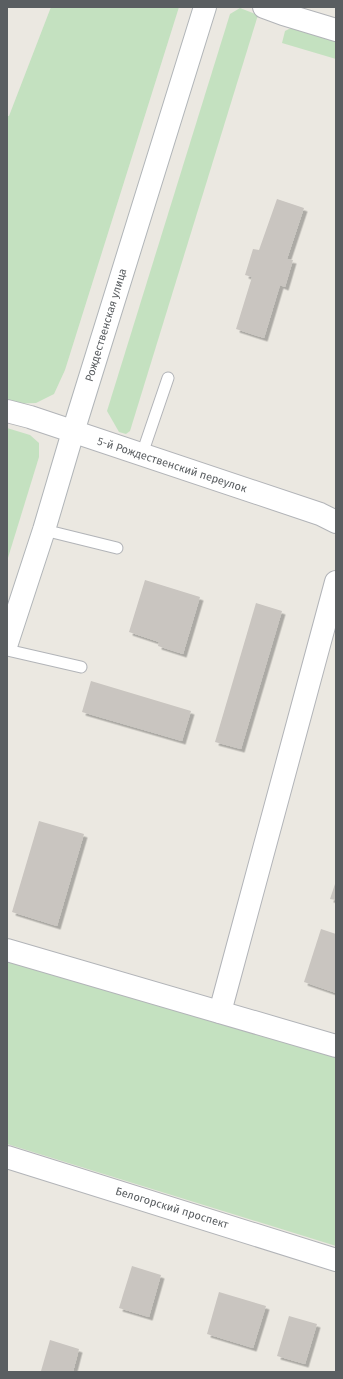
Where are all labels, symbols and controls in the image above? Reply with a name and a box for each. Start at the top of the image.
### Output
street label: Рождественская улица [83,267,129,383]
street label: 5-й Рождественский переулок [96,435,249,495]
street label: Белогорский проспект [114,1185,230,1231]

